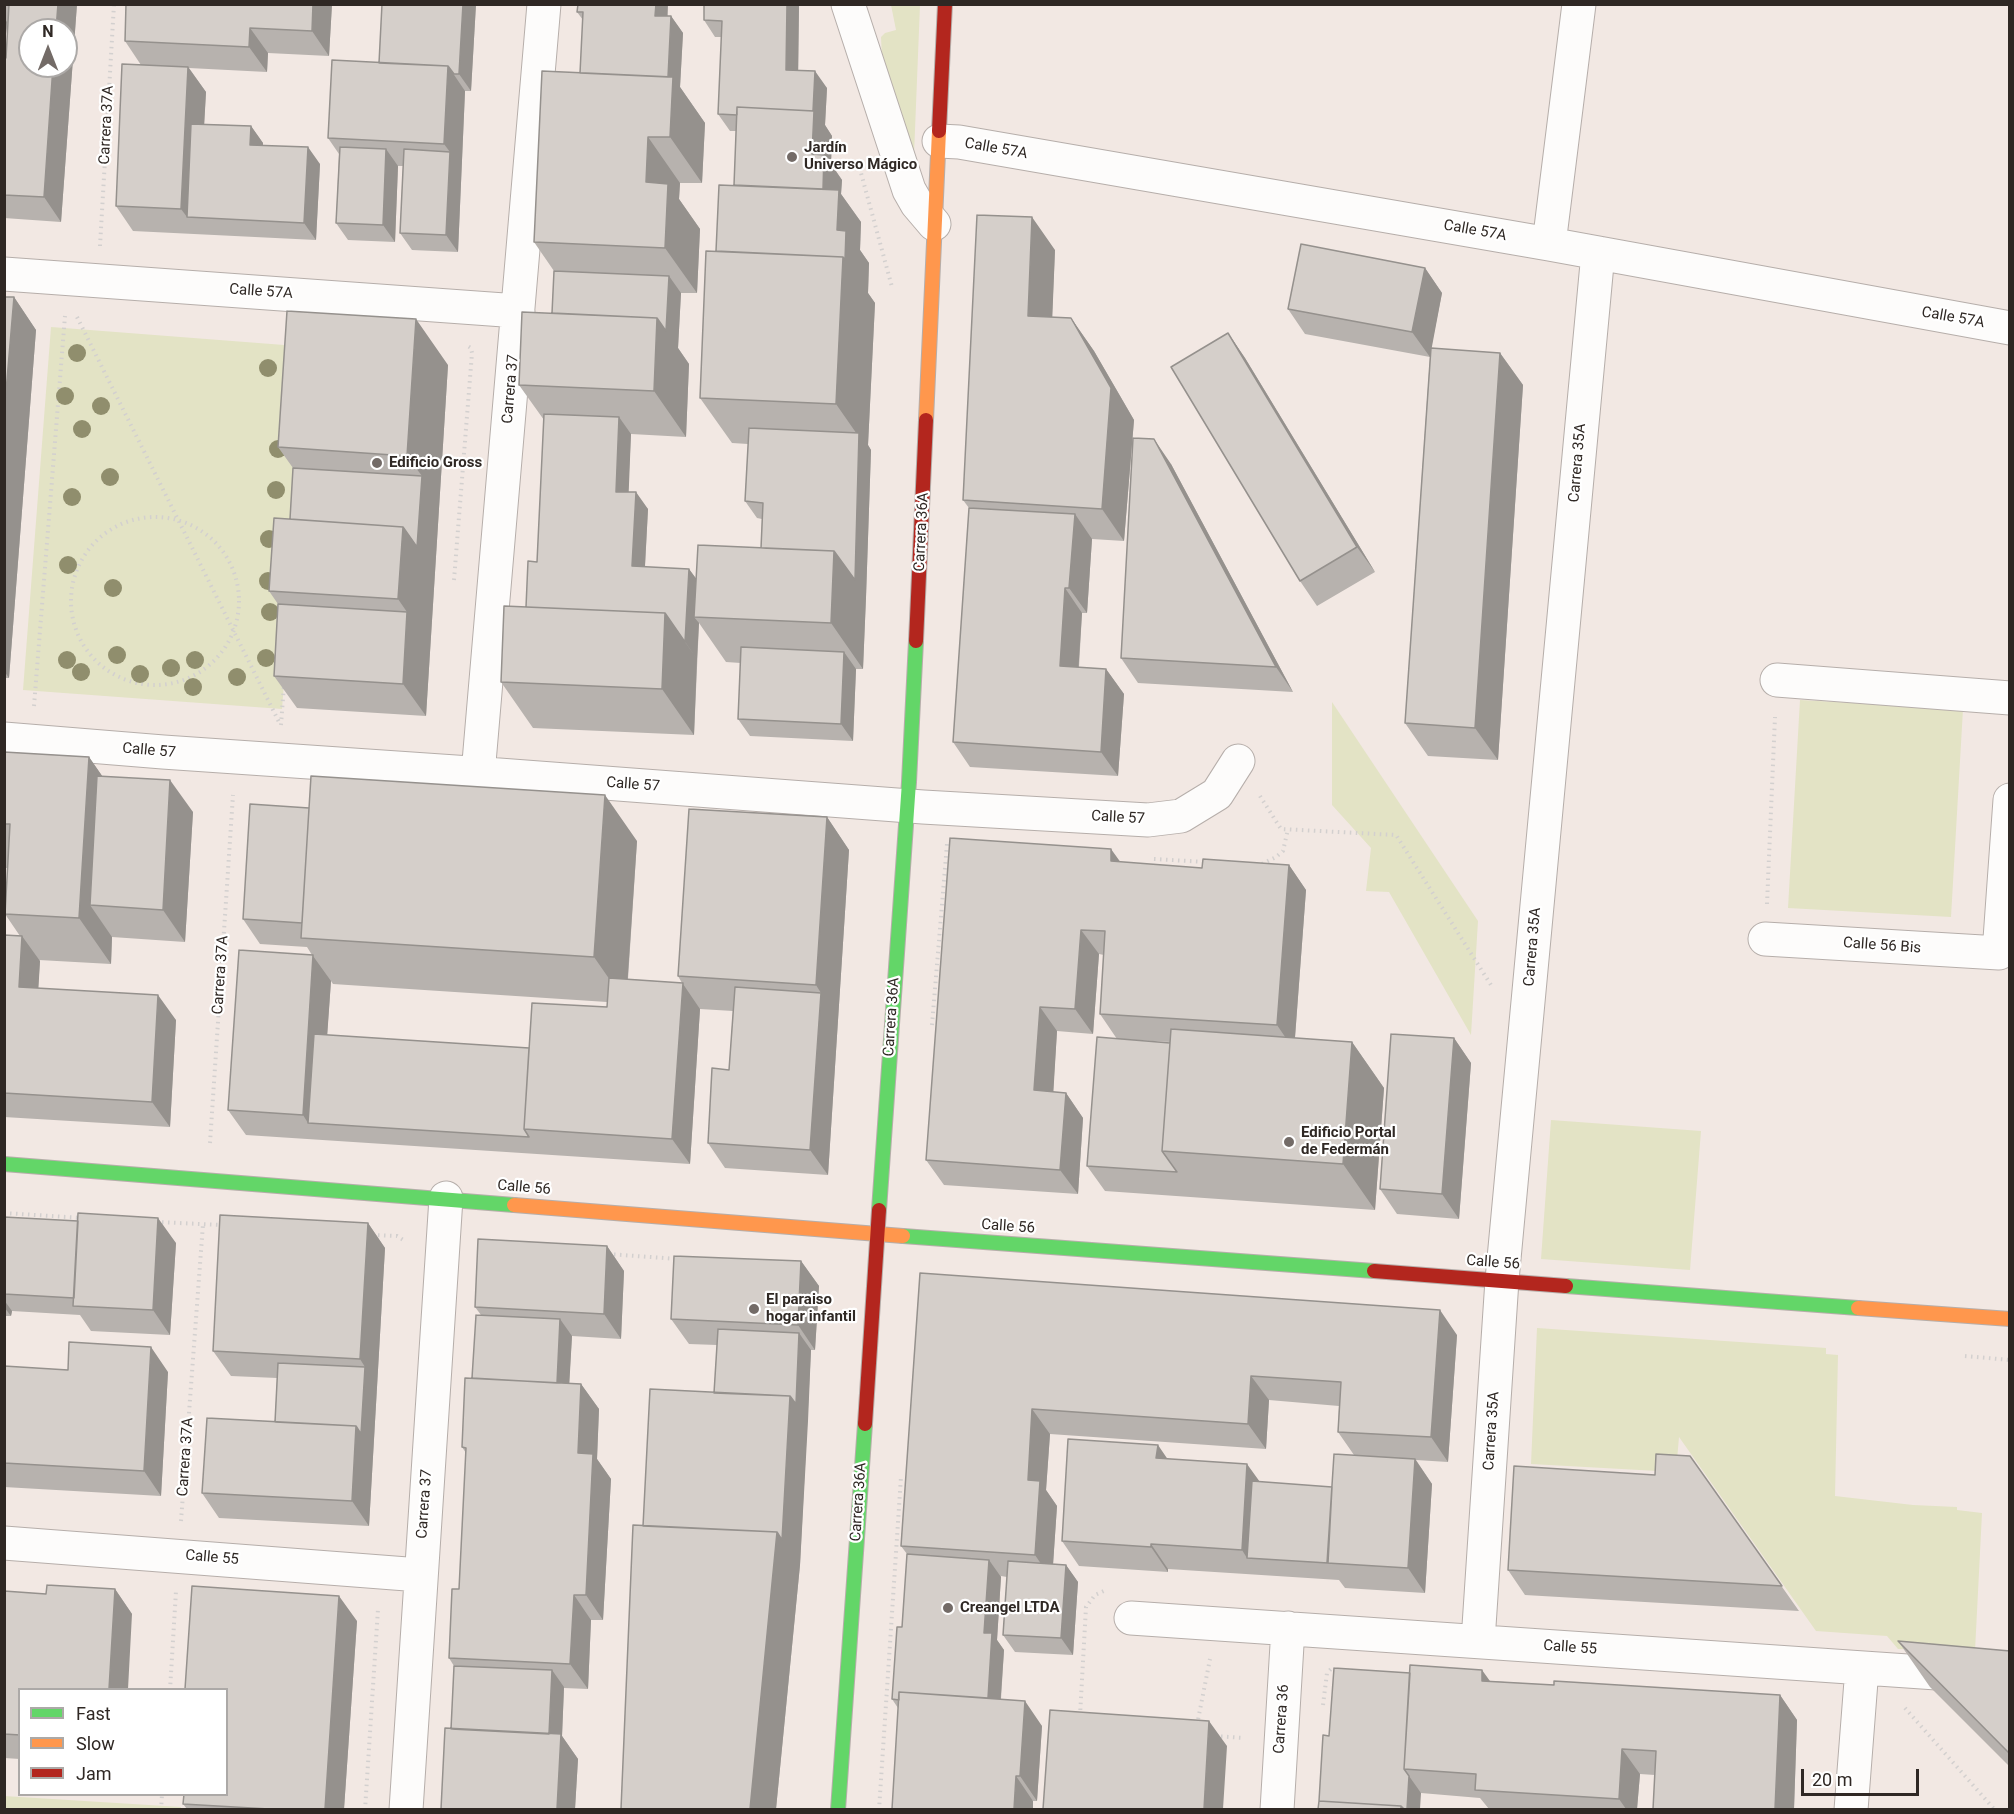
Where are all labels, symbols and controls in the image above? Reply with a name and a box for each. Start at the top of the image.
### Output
north arrow [18,18,78,78]
text: N [42,22,54,41]
street label: Carrera 37A [96,85,118,165]
street label: Calle 57A [963,135,1029,163]
place label: Jardín Universo Mágico [804,139,917,174]
marker: Jardín Universo Mágico [785,150,799,164]
street label: Calle 57A [1442,217,1508,245]
street label: Calle 57A [229,281,293,303]
street label: Calle 57A [1920,304,1986,332]
street label: Carrera 37 [499,354,523,424]
street label: Carrera 35A [1566,423,1590,503]
place label: Edificio Gross [389,454,482,472]
marker: Edificio Gross [370,456,384,470]
street label: Carrera 36A [911,492,933,572]
street label: Calle 57 [121,740,177,762]
street label: Calle 57 [606,774,660,796]
street label: Calle 57 [1091,808,1145,828]
street label: Carrera 35A [1521,907,1545,987]
street label: Calle 56 Bis [1842,934,1922,958]
street label: Carrera 37A [209,935,233,1015]
street label: Carrera 36A [880,977,904,1057]
place label: Edificio Portal de Federmán [1301,1124,1396,1159]
marker: Edificio Portal de Federmán [1282,1135,1296,1149]
street label: Calle 56 [496,1177,552,1199]
street label: Calle 56 [981,1216,1035,1238]
street label: Calle 56 [1466,1252,1520,1274]
place label: El paraiso hogar infantil [766,1291,856,1326]
marker: El paraiso hogar infantil [747,1302,761,1316]
street label: Carrera 35A [1480,1391,1504,1471]
street label: Carrera 37A [174,1417,198,1497]
street label: Carrera 36A [847,1462,871,1542]
street label: Carrera 37 [414,1469,436,1539]
street label: Calle 55 [184,1547,240,1569]
place label: Creangel LTDA [960,1599,1059,1617]
marker: Creangel LTDA [941,1601,955,1615]
street label: Calle 55 [1543,1637,1597,1659]
street label: Carrera 36 [1271,1684,1293,1754]
legend [18,1688,228,1796]
text: Fast [76,1703,111,1724]
text: Slow [76,1733,115,1754]
scale bar [1804,1757,1922,1795]
text: Jam [76,1763,112,1784]
text: 20 m [1812,1769,1852,1790]

